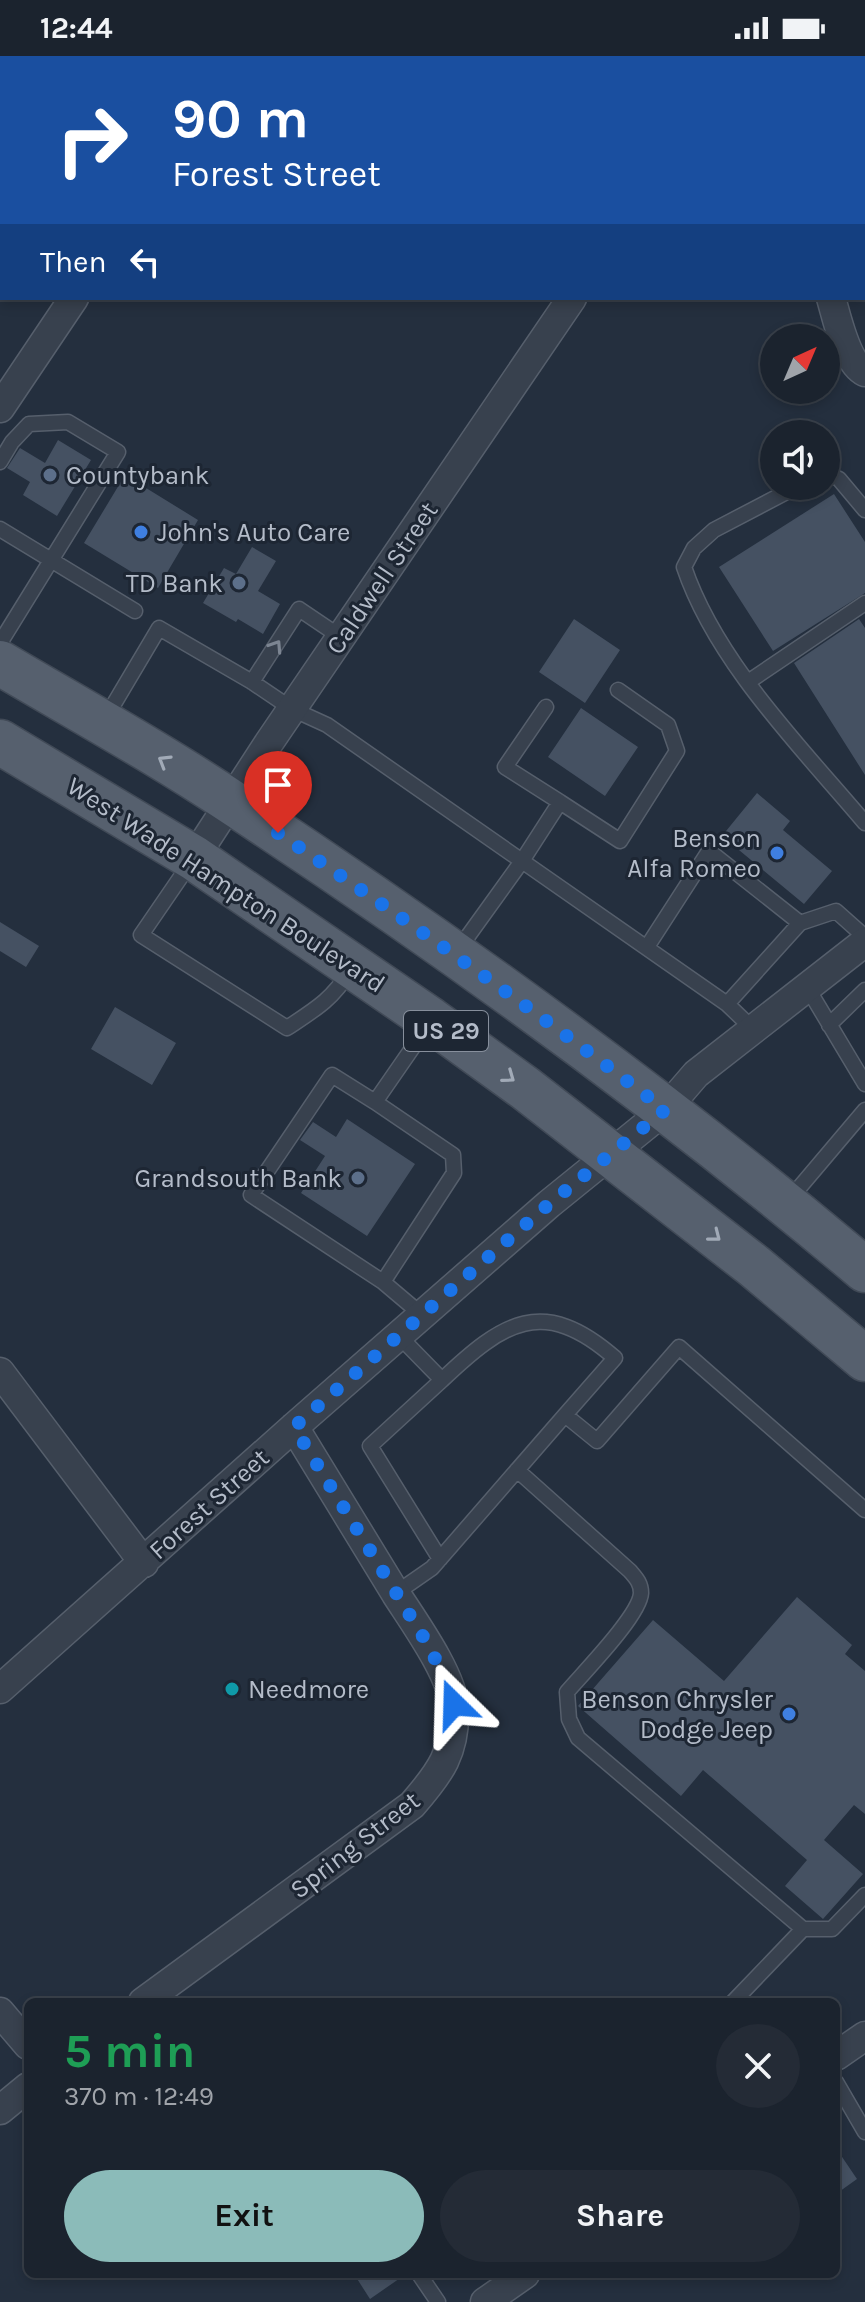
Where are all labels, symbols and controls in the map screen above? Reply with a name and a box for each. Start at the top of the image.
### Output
text: 12:44 [40,10,113,46]
text: 90 m [172,86,309,151]
icon: right [40,88,144,192]
text: Forest Street [172,153,381,195]
icon: left [123,240,167,284]
text: Then [40,244,107,280]
north arrow [760,324,840,404]
map controls [760,324,840,500]
button: sound [760,420,840,500]
place label: Countybank [66,460,210,491]
marker: Countybank [41,466,59,484]
street label: Caldwell Street [320,496,445,660]
place label: John's Auto Care [157,517,350,548]
marker: John's Auto Care [132,523,150,541]
place label: TD Bank [126,568,223,599]
marker: TD Bank [230,574,248,592]
one-way arrow [266,640,281,654]
pin [244,751,312,833]
one-way arrow [158,755,173,771]
icon: arrive [256,763,300,807]
street label: West Wade Hampton Boulevard [61,770,391,1000]
place label: Benson Alfa Romeo [627,823,761,884]
marker: Benson Alfa Romeo [768,844,786,862]
road number: US 29 [404,1011,488,1051]
one-way arrow [501,1067,515,1082]
place label: Grandsouth Bank [134,1163,342,1194]
marker: Grandsouth Bank [349,1169,367,1187]
one-way arrow [706,1226,721,1240]
street label: Forest Street [143,1442,276,1566]
position arrow [412,1662,496,1746]
place label: Needmore [248,1674,369,1705]
marker: Needmore [223,1680,241,1698]
place label: Benson Chrysler Dodge Jeep [581,1684,774,1745]
marker: Benson Chrysler Dodge Jeep [780,1705,798,1723]
street label: Spring Street [284,1785,426,1905]
text: 5 min [64,2023,195,2079]
button: close [716,2024,800,2108]
text: 370 m · 12:49 [64,2081,214,2112]
button: Exit [64,2170,424,2262]
button: Share [440,2170,800,2262]

